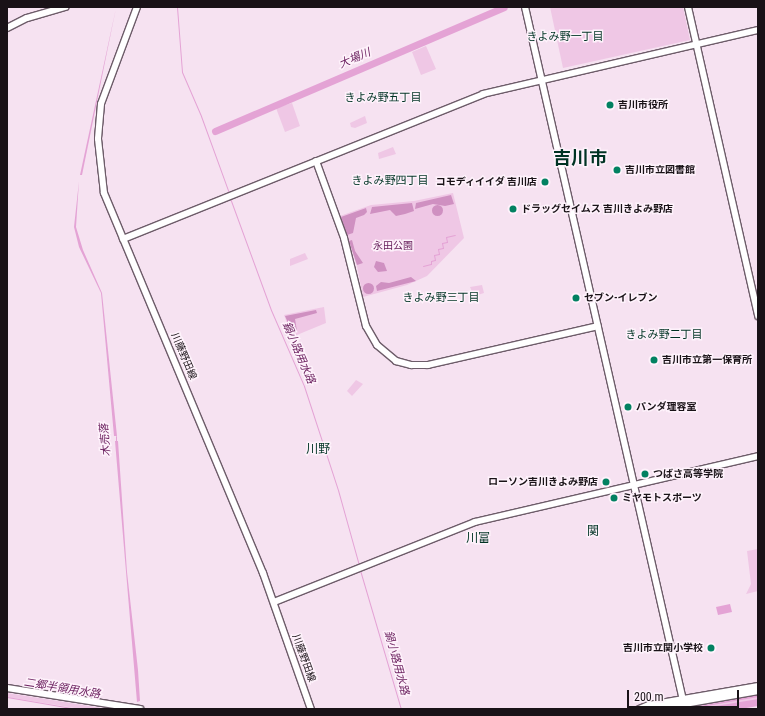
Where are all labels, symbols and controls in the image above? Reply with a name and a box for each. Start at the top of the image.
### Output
district label: きよみ野一丁目 [527,30,603,44]
water label: 大場川 [337,46,373,72]
district label: きよみ野五丁目 [345,91,421,105]
place label: 吉川市役所 [618,99,668,111]
marker: 吉川市役所 [605,100,615,110]
district label: 吉川市 [553,147,607,169]
place label: 吉川市立図書館 [625,164,695,176]
marker: 吉川市立図書館 [612,165,622,175]
district label: きよみ野四丁目 [352,174,428,188]
place label: コモディイイダ 吉川店 [435,176,537,188]
marker: コモディイイダ 吉川店 [540,177,550,187]
place label: ドラッグセイムス 吉川きよみ野店 [521,203,673,215]
marker: ドラッグセイムス 吉川きよみ野店 [508,204,518,214]
park label: 永田公園 [373,240,413,252]
district label: きよみ野三丁目 [403,291,479,305]
place label: セブン-イレブン [584,292,658,304]
marker: セブン-イレブン [571,293,581,303]
water label: 鍋小路用水路 [279,320,317,386]
district label: きよみ野二丁目 [626,328,702,342]
street label: 川藤野田線 [169,331,199,381]
place label: 吉川市立第一保育所 [662,354,752,366]
marker: 吉川市立第一保育所 [649,355,659,365]
place label: パンダ理容室 [636,401,696,413]
marker: パンダ理容室 [623,402,633,412]
water label: 木売落 [98,423,114,457]
district label: 川野 [306,443,330,457]
place label: つばさ高等学院 [653,468,723,480]
marker: つばさ高等学院 [640,469,650,479]
place label: ローソン吉川きよみ野店 [488,476,598,488]
marker: ローソン吉川きよみ野店 [601,477,611,487]
place label: ミヤモトスポーツ [622,492,702,504]
marker: ミヤモトスポーツ [609,493,619,503]
district label: 関 [587,525,599,539]
district label: 川富 [466,532,490,546]
water label: 鍋小路用水路 [381,629,411,697]
street label: 川藤野田線 [290,632,318,684]
place label: 吉川市立関小学校 [623,642,703,654]
marker: 吉川市立関小学校 [706,643,716,653]
water label: 二郷半領用水路 [23,676,101,702]
scale bar [629,682,741,708]
text: 200 m [634,690,664,704]

